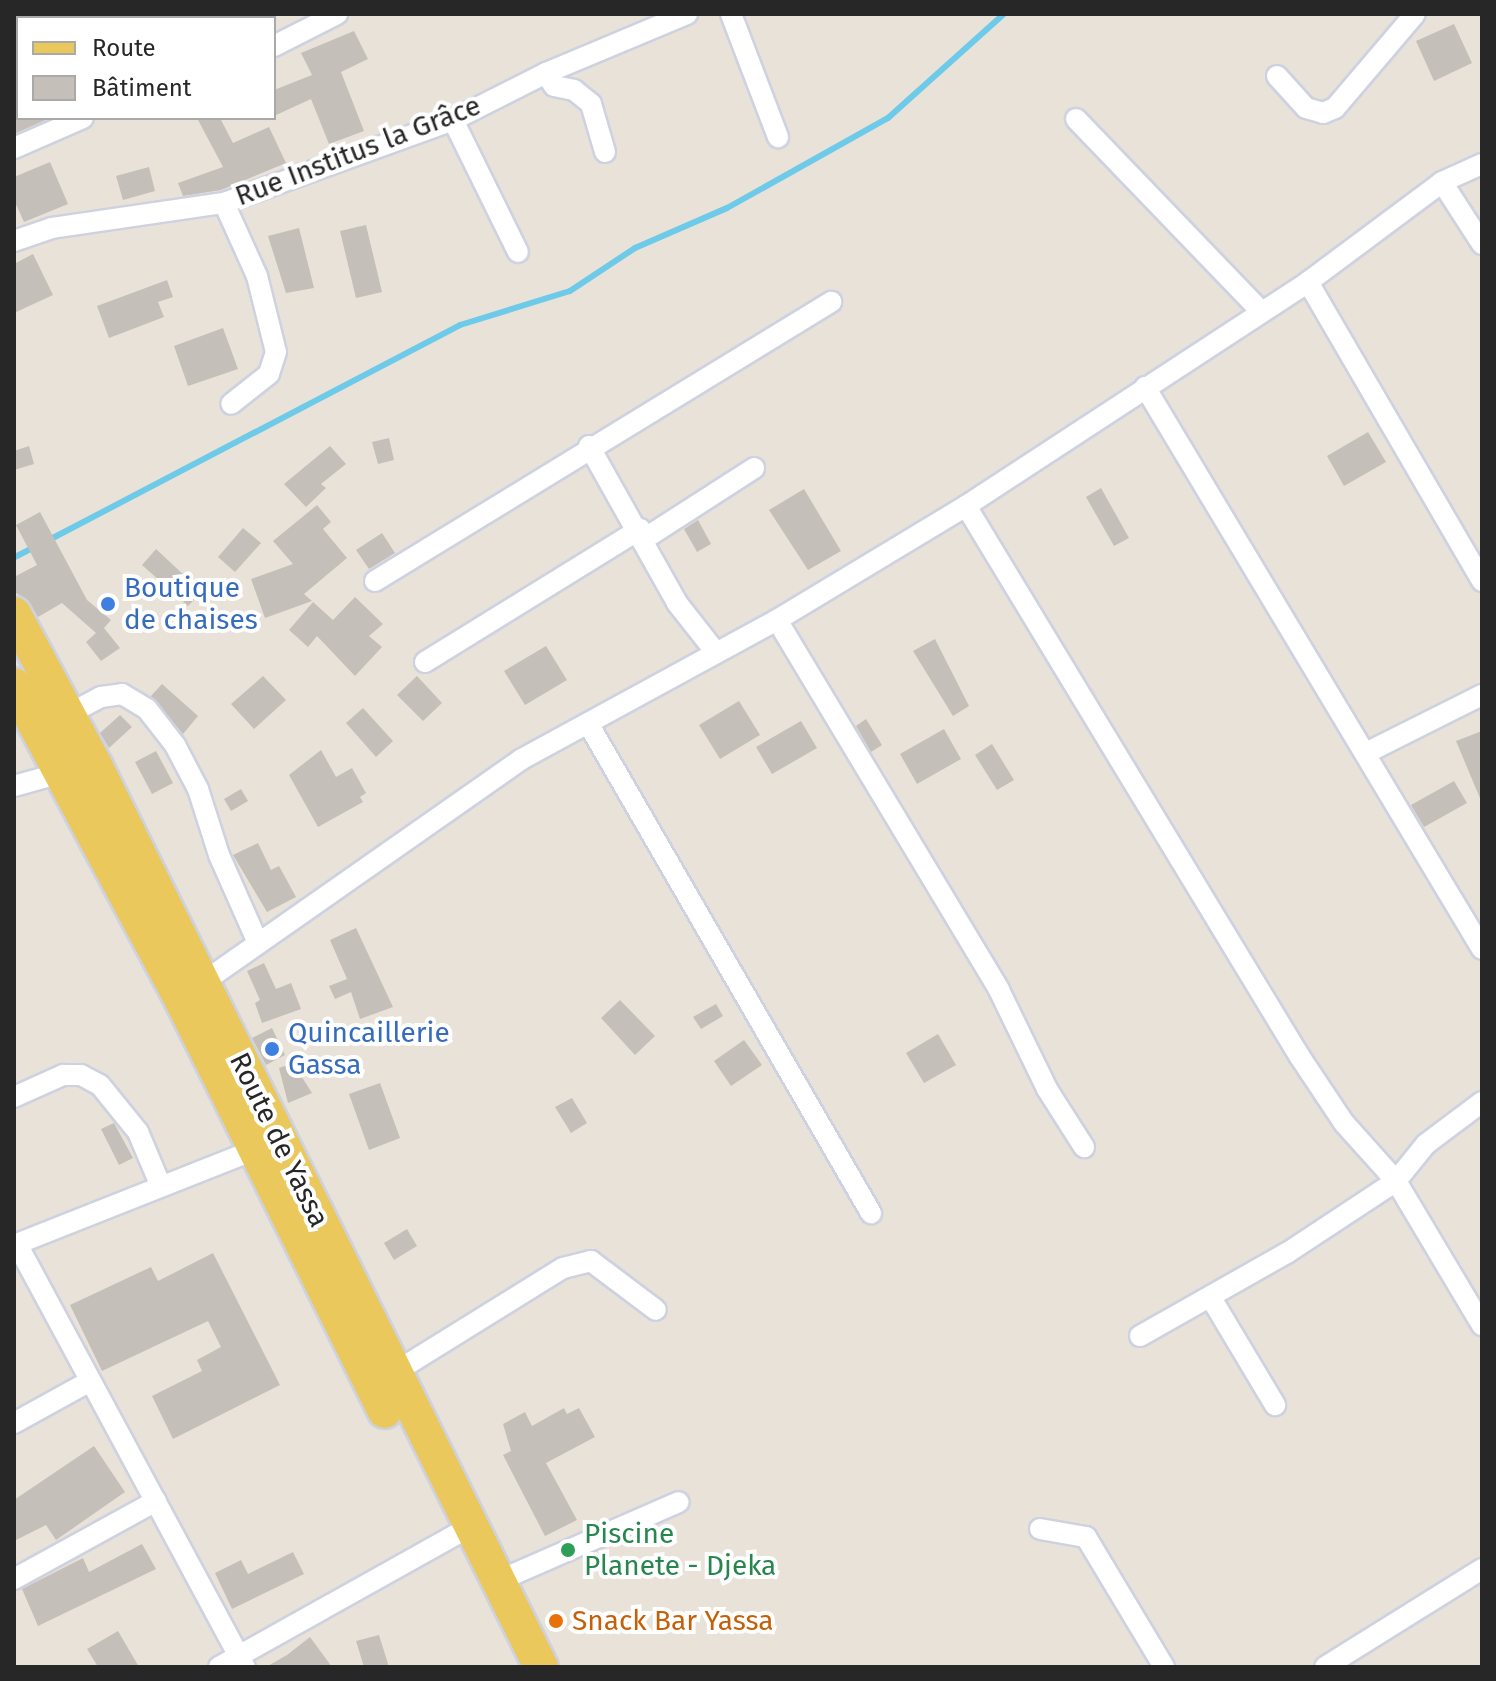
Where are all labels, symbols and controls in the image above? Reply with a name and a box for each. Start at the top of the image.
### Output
legend [16,16,276,120]
text: Route [92,34,156,62]
text: Bâtiment [92,74,191,102]
street label: Rue Institus la Grâce [231,89,485,213]
place label: Boutique de chaises [124,571,258,637]
marker: Boutique de chaises [99,595,117,613]
place label: Quincaillerie Gassa [288,1016,450,1082]
marker: Quincaillerie Gassa [263,1040,281,1058]
street label: Route de Yassa [222,1047,336,1233]
place label: Piscine Planete - Djeka [584,1517,776,1583]
marker: Piscine Planete - Djeka [559,1541,577,1559]
place label: Snack Bar Yassa [572,1604,773,1638]
marker: Snack Bar Yassa [547,1612,565,1630]

